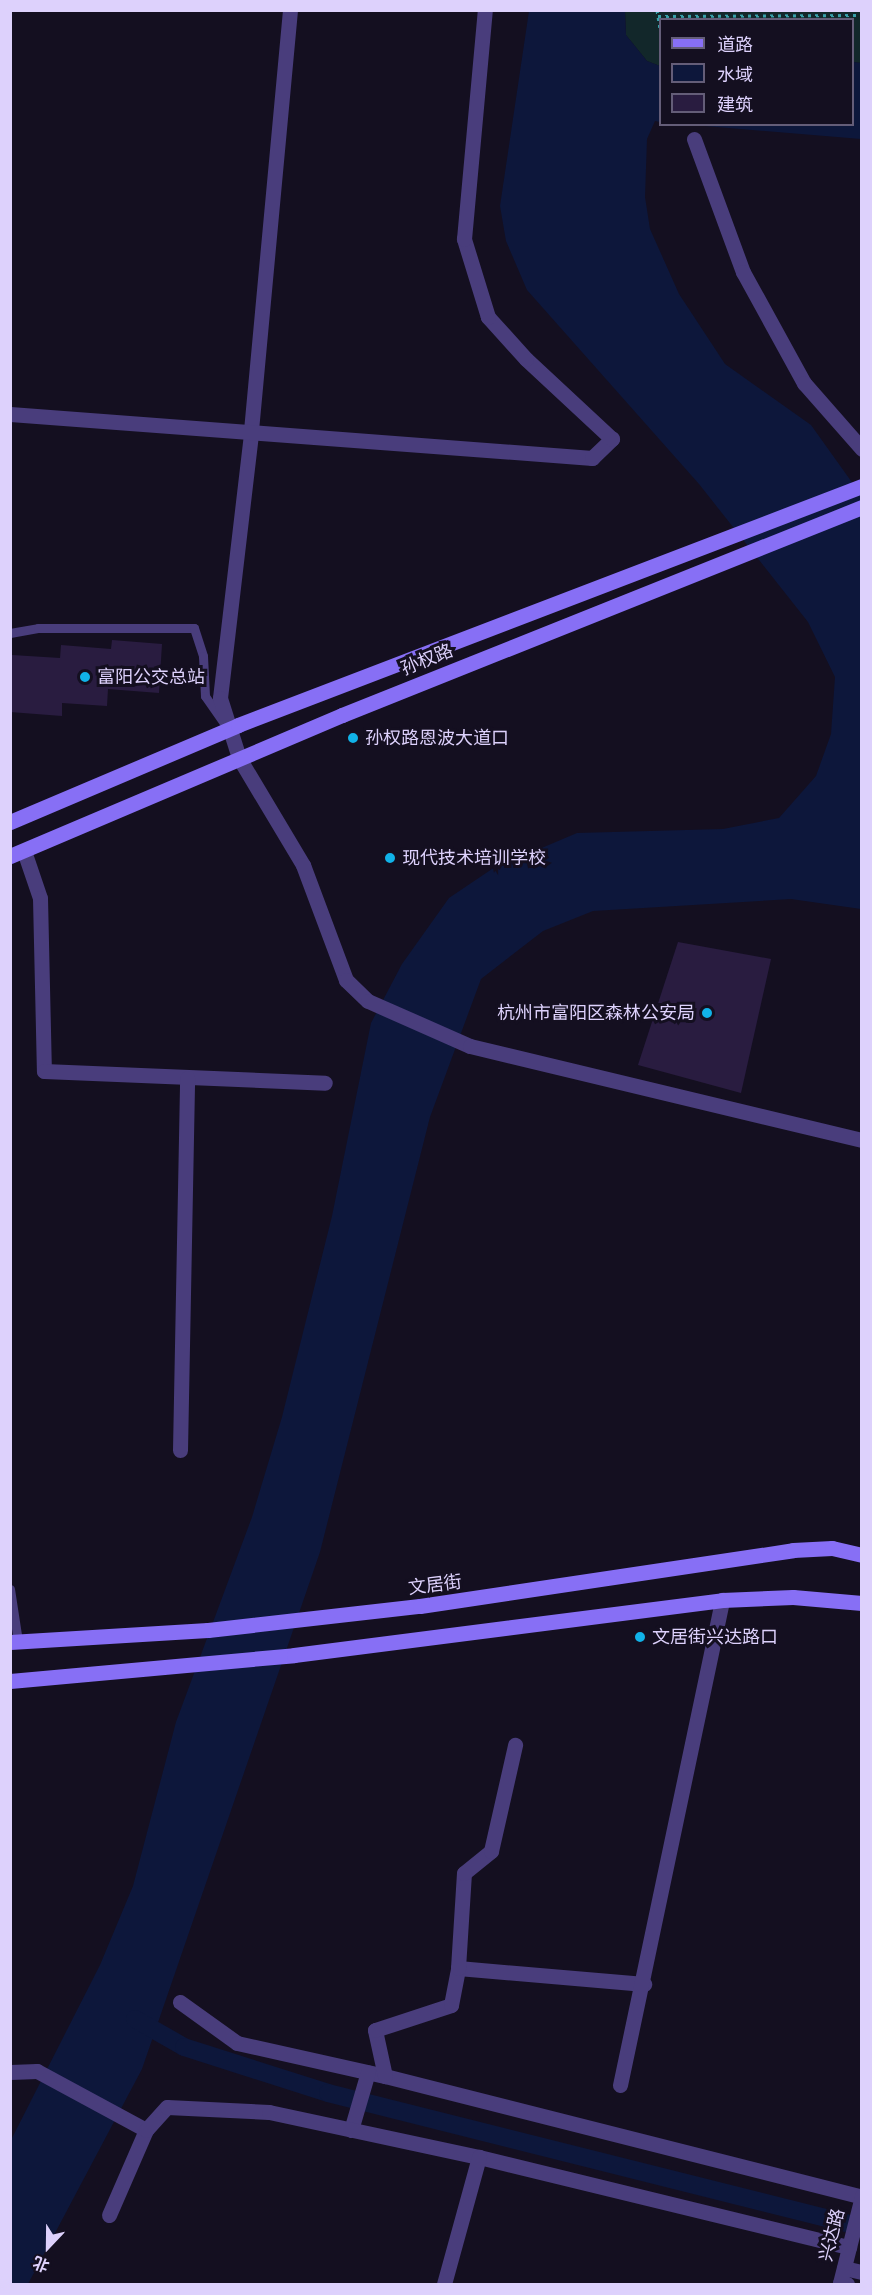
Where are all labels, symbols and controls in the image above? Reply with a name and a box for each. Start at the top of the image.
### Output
legend [659,18,854,126]
text: 道路 [717,34,753,55]
text: 水域 [717,64,753,85]
text: 建筑 [717,94,753,115]
street label: 孙权路 [398,640,456,680]
place label: 富阳公交总站 [97,666,205,688]
marker: 富阳公交总站 [78,670,92,684]
place label: 孙权路恩波大道口 [365,727,509,749]
marker: 孙权路恩波大道口 [346,731,360,745]
place label: 现代技术培训学校 [402,847,546,869]
marker: 现代技术培训学校 [383,851,397,865]
place label: 杭州市富阳区森林公安局 [497,1002,695,1024]
marker: 杭州市富阳区森林公安局 [700,1006,714,1020]
street label: 文居街 [407,1571,463,1599]
place label: 文居街兴达路口 [652,1626,778,1648]
marker: 文居街兴达路口 [633,1630,647,1644]
street label: 兴达路 [815,2206,849,2264]
north arrow [18,2217,78,2277]
text: 北 [30,2252,52,2276]

